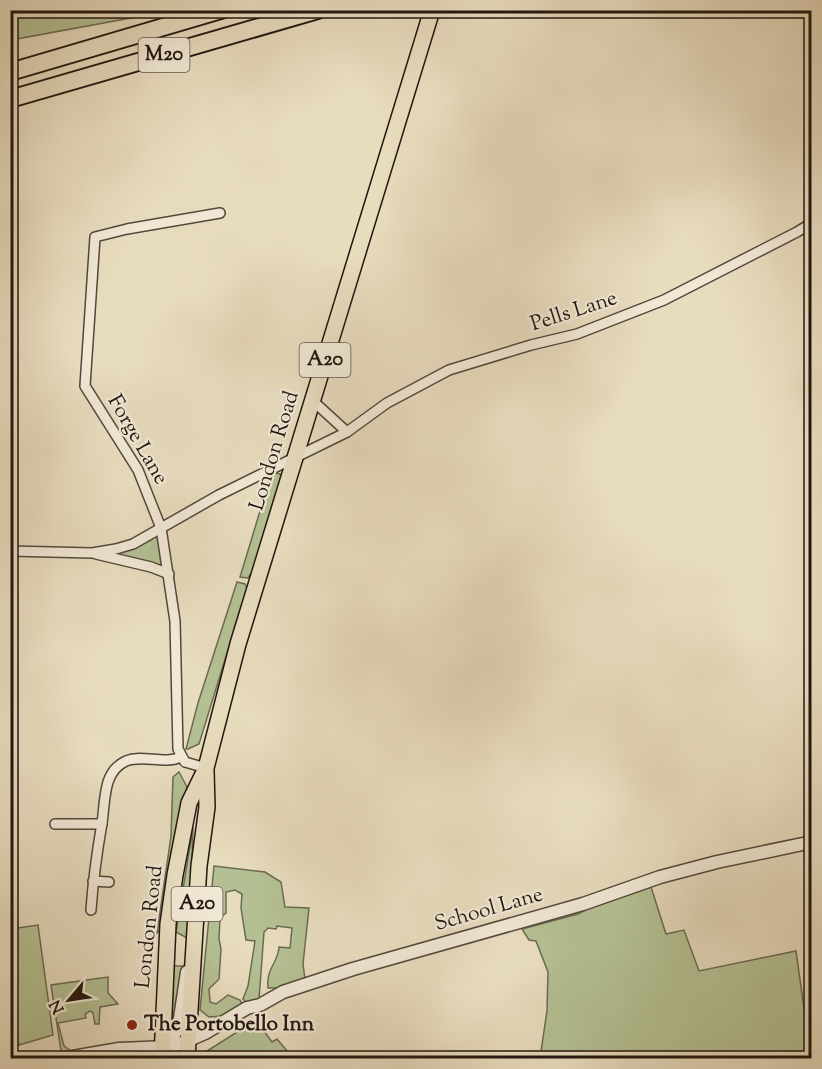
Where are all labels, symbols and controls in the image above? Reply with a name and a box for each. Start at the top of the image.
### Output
road number: M20 [138,38,190,72]
street label: Pells Lane [527,284,621,340]
road number: A20 [300,343,350,377]
street label: London Road [243,387,307,514]
street label: Forge Lane [99,389,175,491]
street label: London Road [129,864,171,990]
street label: School Lane [431,880,547,940]
road number: A20 [172,887,222,921]
north arrow [39,970,99,1030]
text: N [45,995,71,1017]
place label: The Portobello Inn [144,1010,315,1040]
marker: The Portobello Inn [125,1018,139,1032]

